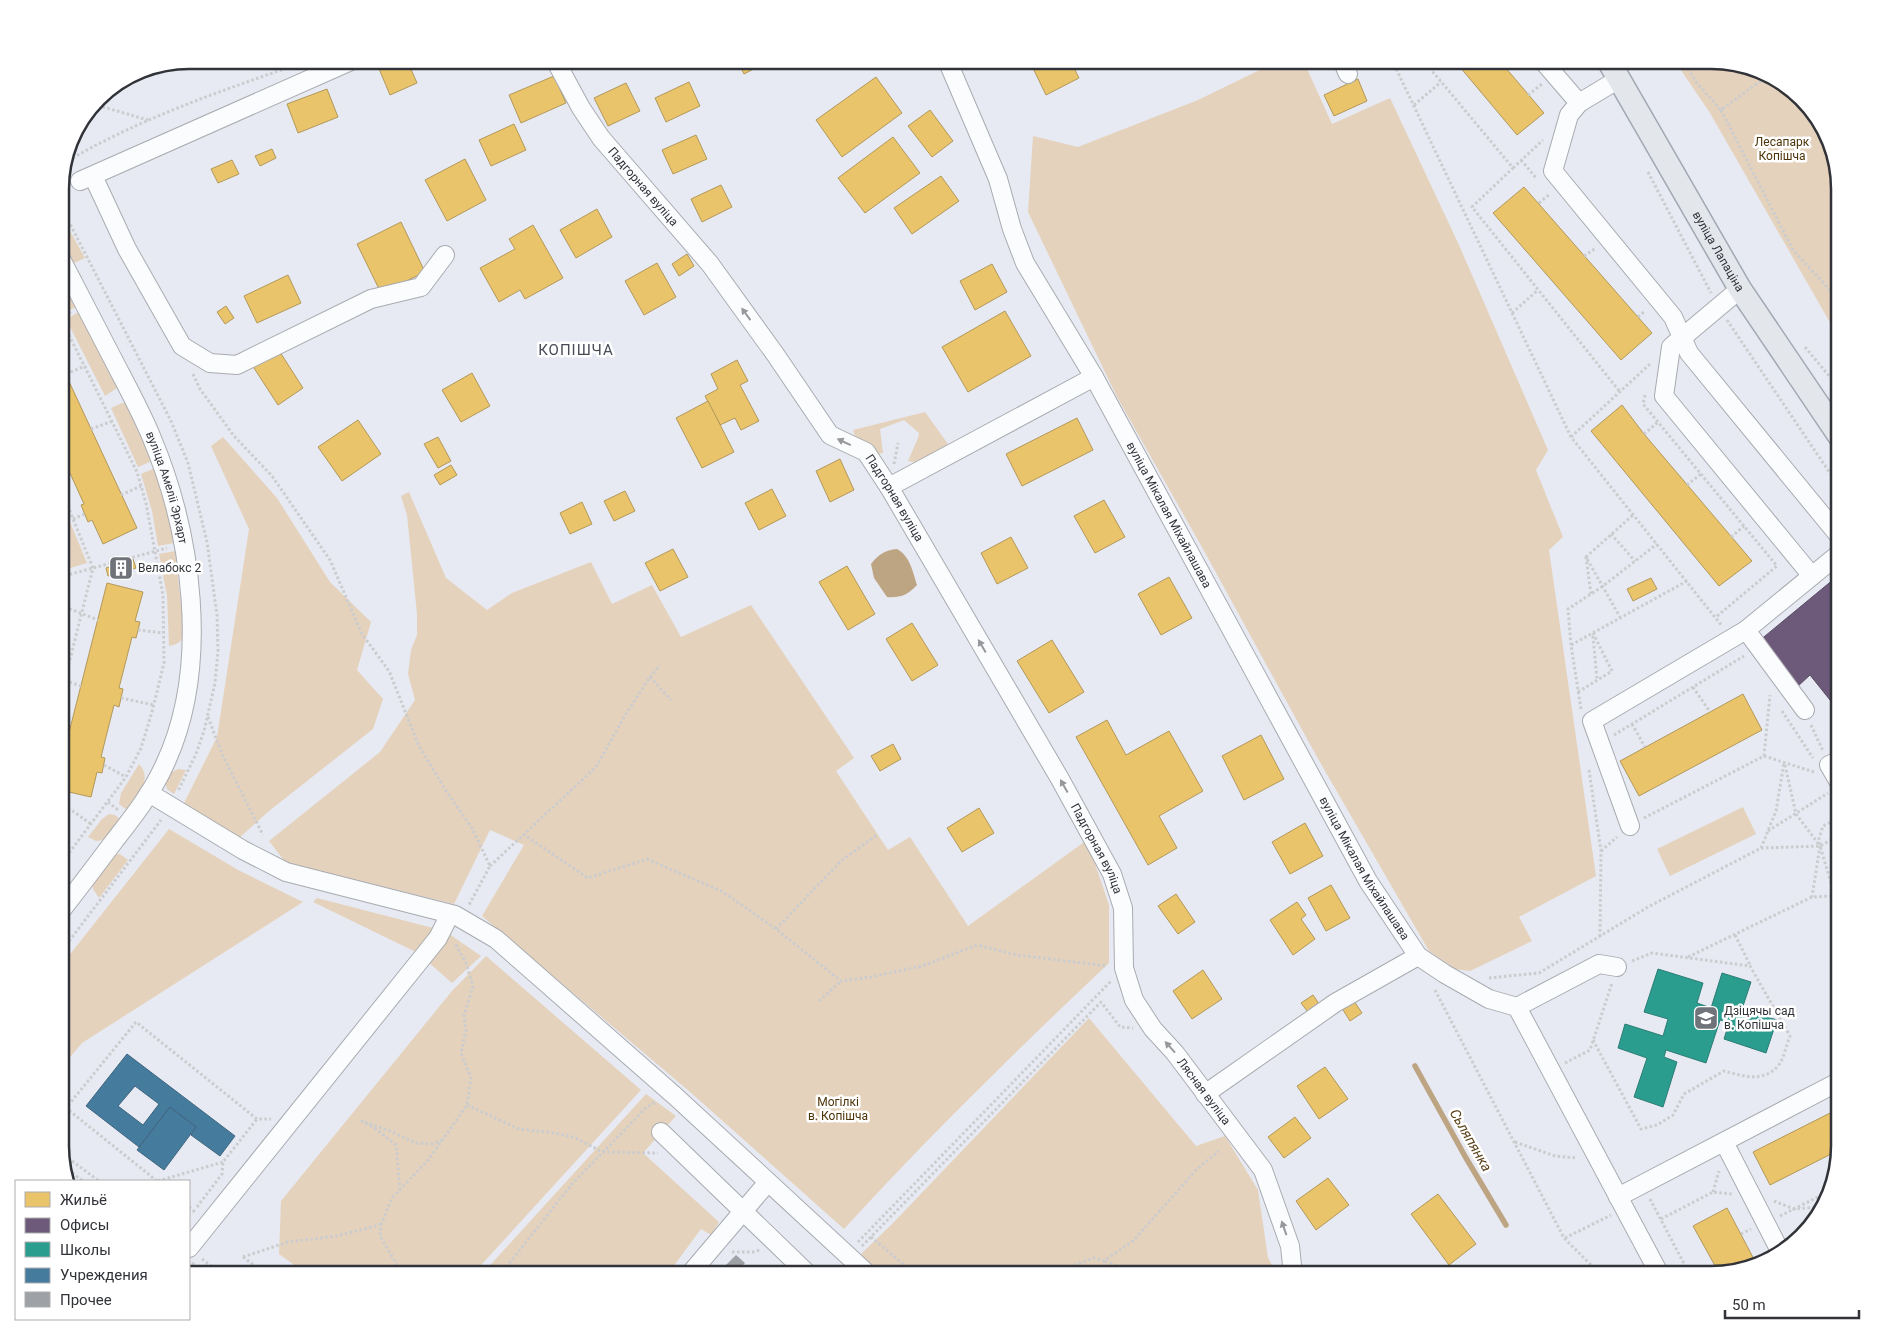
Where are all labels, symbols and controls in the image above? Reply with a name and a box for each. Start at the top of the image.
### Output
park label: Лесапарк Копішча [1755,135,1810,163]
street label: Падгорная вуліца [605,144,681,229]
street label: вуліца Лапаціна [1690,209,1747,294]
one-way arrow [741,308,751,321]
district label: КОПІШЧА [538,341,614,359]
street label: вуліца Амеліі Эрхарт [143,429,190,545]
one-way arrow [837,437,851,445]
street label: вуліца Мікалая Міхайлашава [1124,439,1214,590]
street label: Падгорная вуліца [862,452,926,544]
building icon: Велабокс 2 [108,555,134,581]
place label: Велабокс 2 [138,561,201,575]
one-way arrow [978,638,986,653]
one-way arrow [1060,779,1068,793]
street label: вуліца Мікалая Міхайлашава [1317,794,1412,943]
street label: Падгорная вуліца [1068,801,1125,895]
place label: Дзіцячы сад в. Копішча [1724,1004,1795,1032]
school or university icon: Дзіцячы сад в. Копішча [1693,1005,1719,1031]
one-way arrow [1164,1042,1176,1054]
street label: Лясная вуліца [1174,1055,1234,1128]
park label: Могілкі в. Копішча [808,1095,868,1123]
water label: Сьляпянка [1447,1106,1495,1174]
legend [15,1180,190,1320]
text: Жильё [60,1191,107,1209]
text: Офисы [60,1216,109,1234]
one-way arrow [1279,1220,1287,1235]
text: Школы [60,1241,111,1259]
text: Учреждения [60,1266,148,1284]
scale bar [1725,1288,1859,1320]
text: Прочее [60,1291,112,1309]
text: 50 m [1732,1296,1766,1314]

